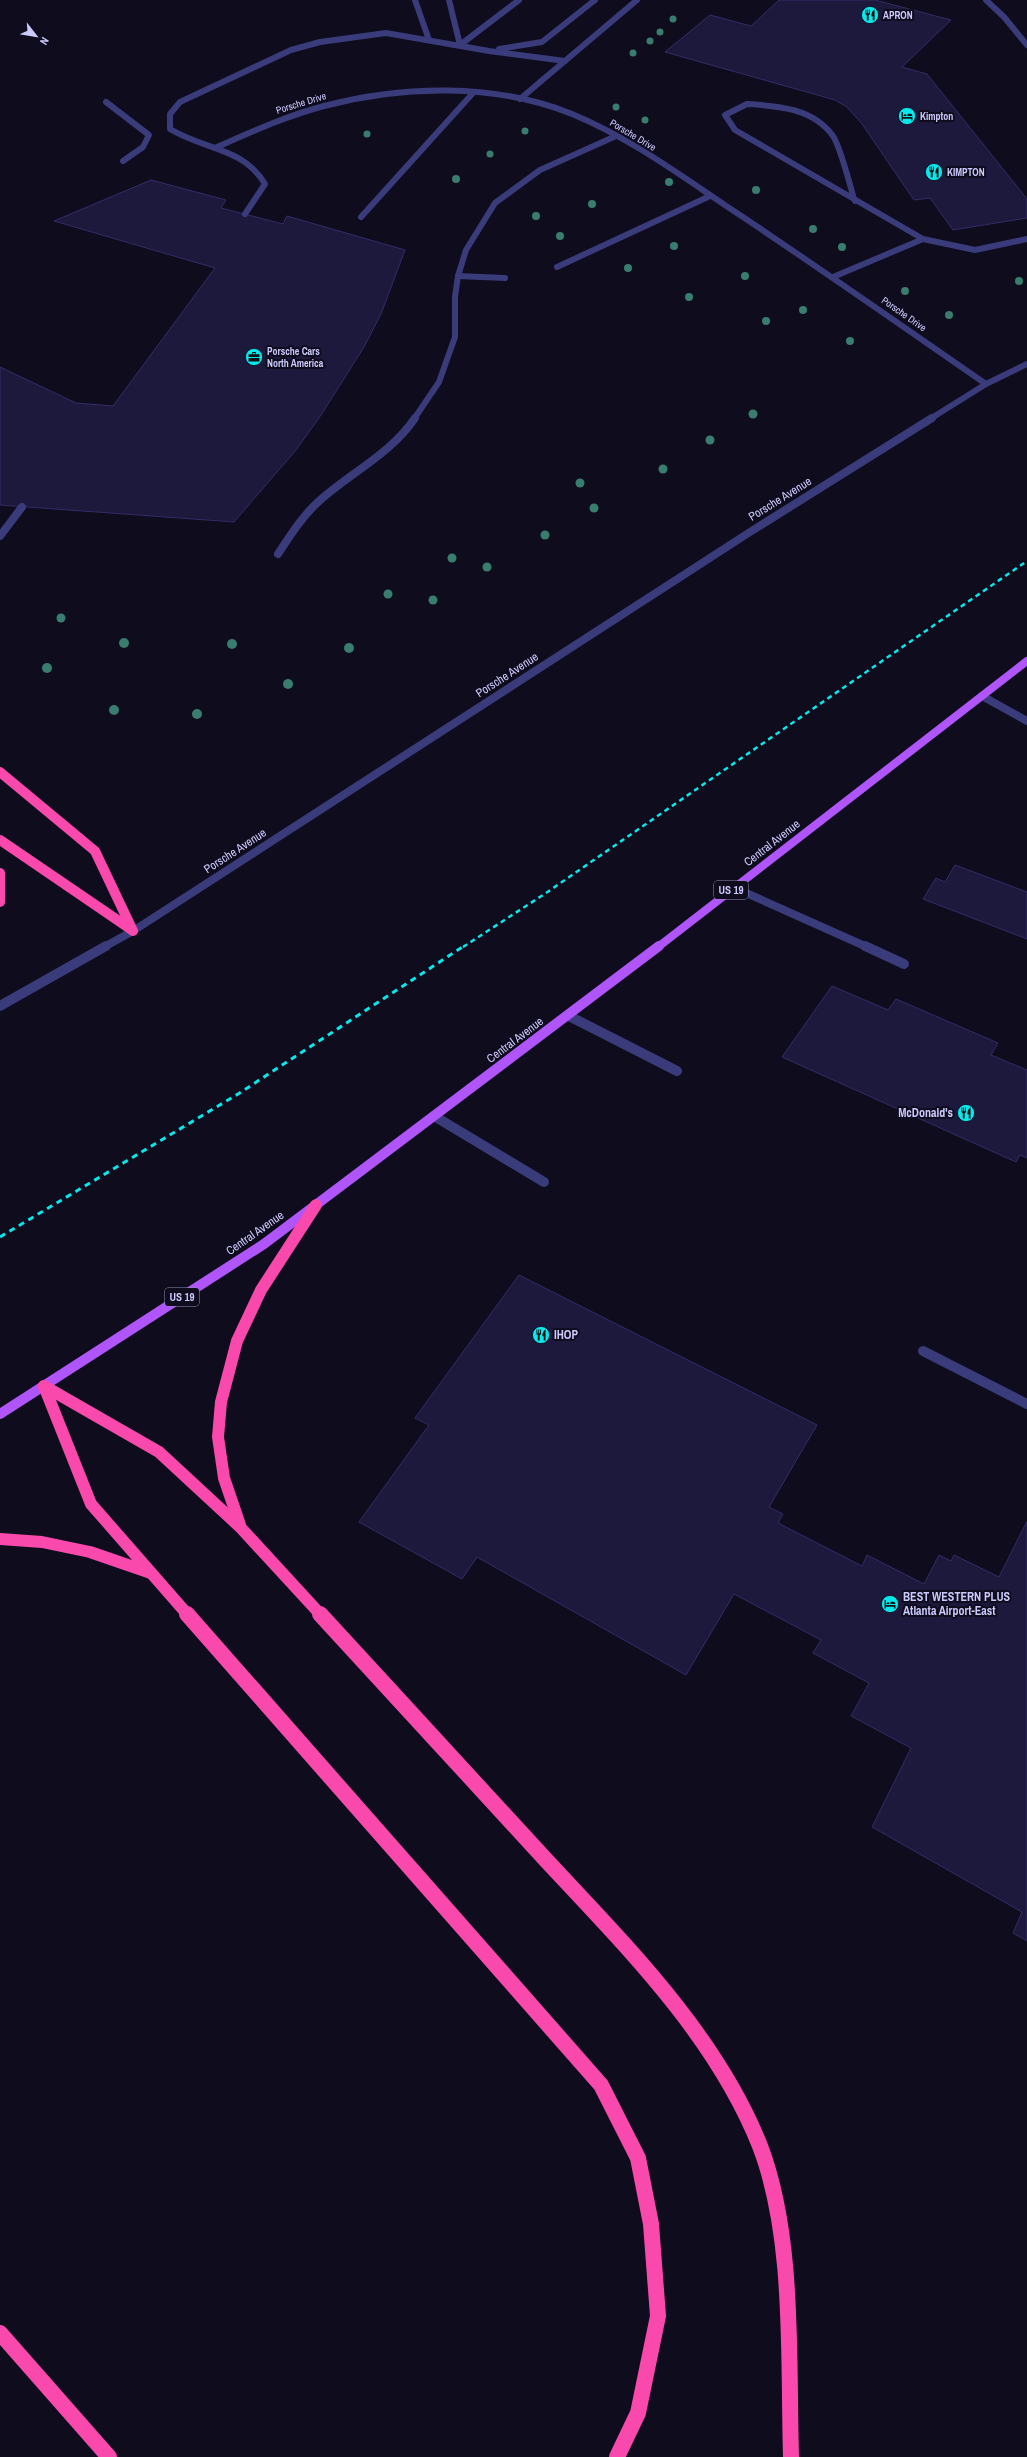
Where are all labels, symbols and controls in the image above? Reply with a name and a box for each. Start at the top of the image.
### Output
restaurant icon: APRON [860,5,880,25]
place label: APRON [883,9,913,22]
north arrow [16,16,56,56]
text: N [37,35,52,48]
street label: Porsche Drive [274,89,328,117]
hotel icon: Kimpton [897,106,917,126]
place label: Kimpton [920,110,953,123]
street label: Porsche Drive [607,116,659,154]
restaurant icon: KIMPTON [924,162,944,182]
place label: KIMPTON [947,166,985,179]
street label: Porsche Drive [879,294,929,334]
place label: Porsche Cars North America [267,345,324,370]
office icon: Porsche Cars North America [244,347,264,367]
street label: Porsche Avenue [745,473,815,525]
street label: Porsche Avenue [473,649,541,701]
street label: Central Avenue [741,816,803,870]
street label: Porsche Avenue [201,825,269,877]
road number: US 19 [714,881,748,899]
street label: Central Avenue [483,1013,547,1067]
restaurant icon: McDonald's [956,1103,976,1123]
place label: McDonald's [898,1105,954,1121]
street label: Central Avenue [223,1207,287,1259]
road number: US 19 [165,1288,199,1306]
restaurant icon: IHOP [531,1325,551,1345]
place label: IHOP [554,1327,578,1343]
place label: BEST WESTERN PLUS Atlanta Airport-East [903,1589,1011,1619]
hotel icon: BEST WESTERN PLUS Atlanta Airport-East [880,1594,900,1614]

